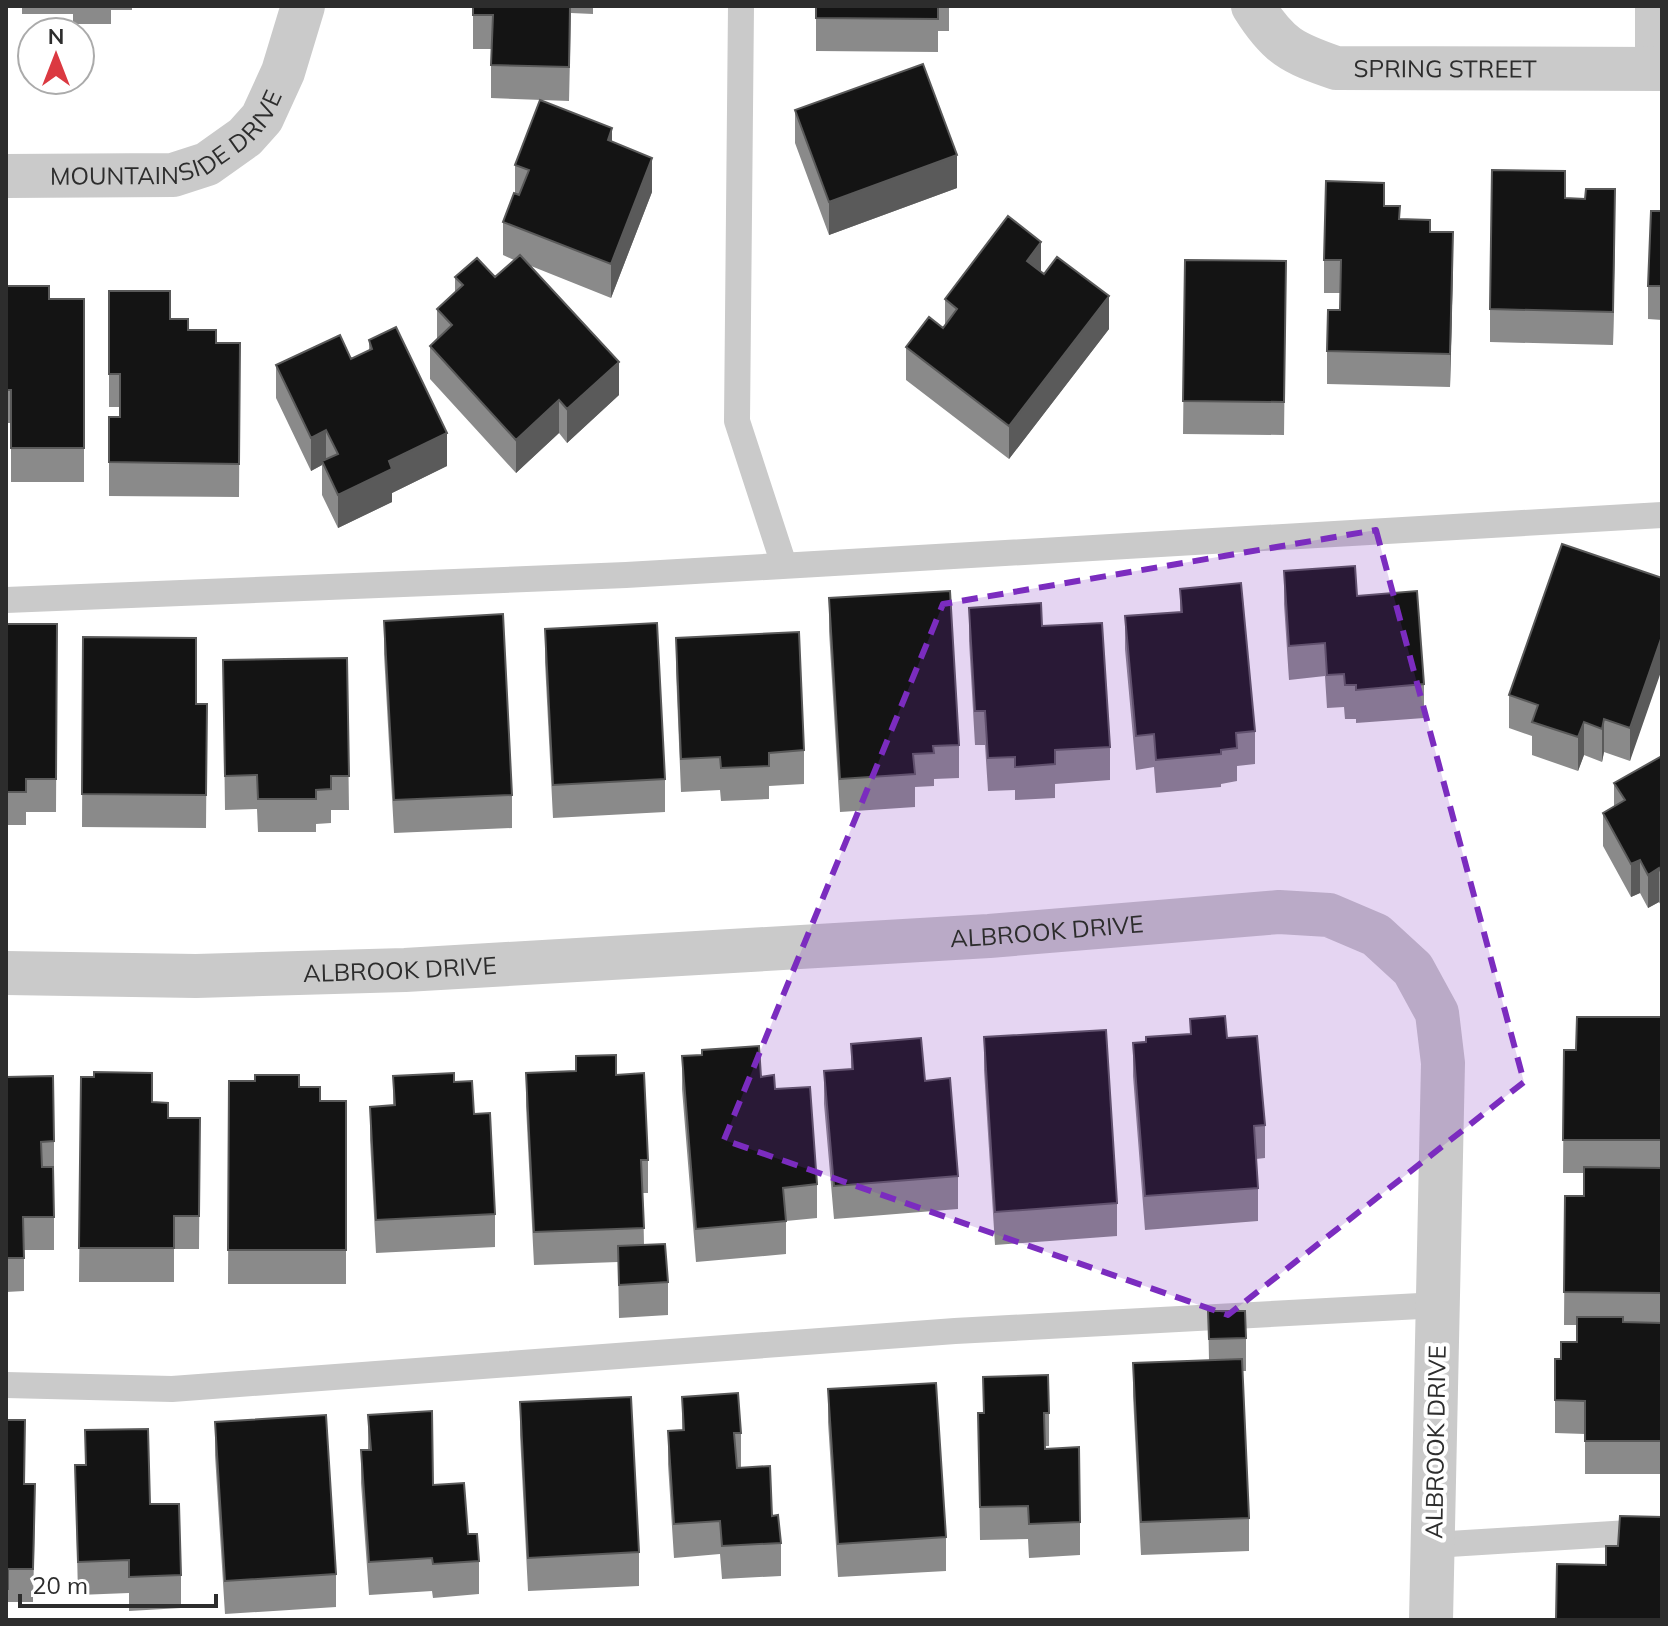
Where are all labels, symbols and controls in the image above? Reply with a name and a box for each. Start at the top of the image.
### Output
north arrow [16,16,96,96]
text: N [48,22,64,50]
street label: SPRING STREET [1354,53,1537,84]
street label: MOUNTAINSIDE DRIVE [50,85,288,191]
street label: ALBROOK DRIVE [949,908,1144,953]
street label: ALBROOK DRIVE [303,950,497,988]
street label: ALBROOK DRIVE [1418,1345,1452,1539]
scale bar [20,1558,216,1608]
text: 20 m [32,1570,88,1600]

